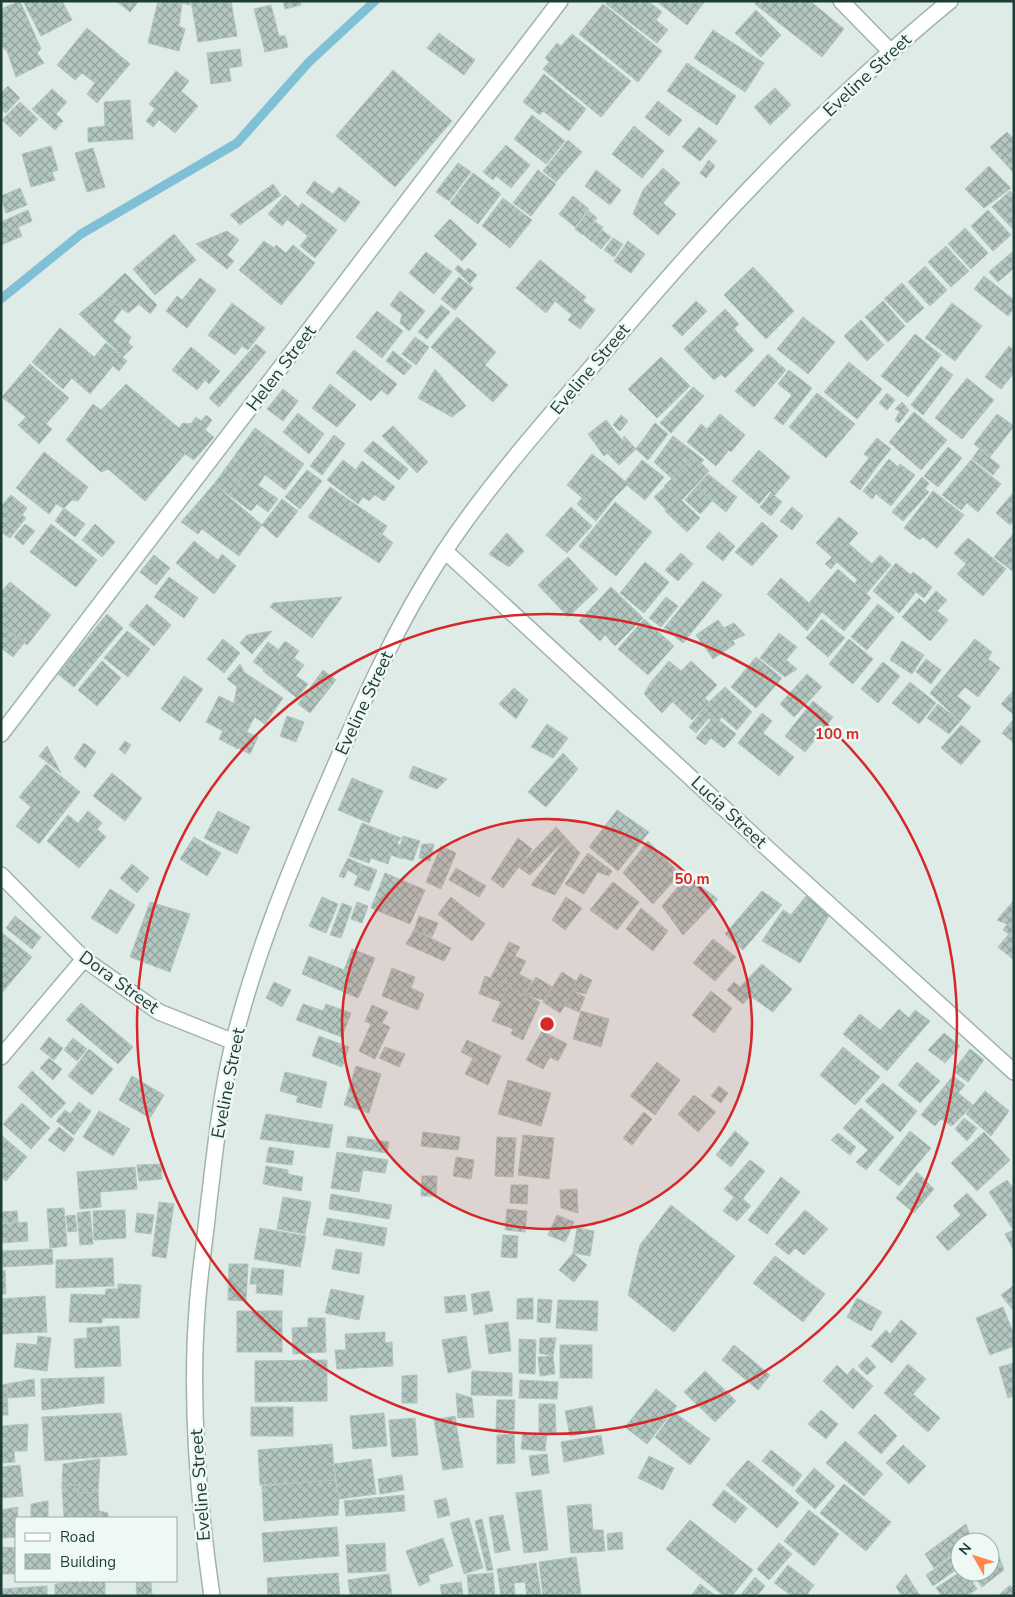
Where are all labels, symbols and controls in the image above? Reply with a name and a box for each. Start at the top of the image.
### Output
street label: Eveline Street [818,28,917,122]
street label: Eveline Street [545,318,636,420]
street label: Helen Street [241,319,322,416]
street label: Eveline Street [329,647,399,759]
text: 100 m [815,724,859,744]
street label: Lucia Street [686,771,773,854]
text: 50 m [674,869,710,889]
street label: Dora Street [74,945,164,1019]
centre of rings [538,1015,556,1033]
street label: Eveline Street [206,1025,251,1140]
street label: Eveline Street [184,1428,216,1542]
legend [15,1517,178,1582]
text: Road [60,1527,95,1547]
north arrow [950,1532,1000,1582]
text: N [955,1539,976,1559]
text: Building [60,1552,116,1572]

